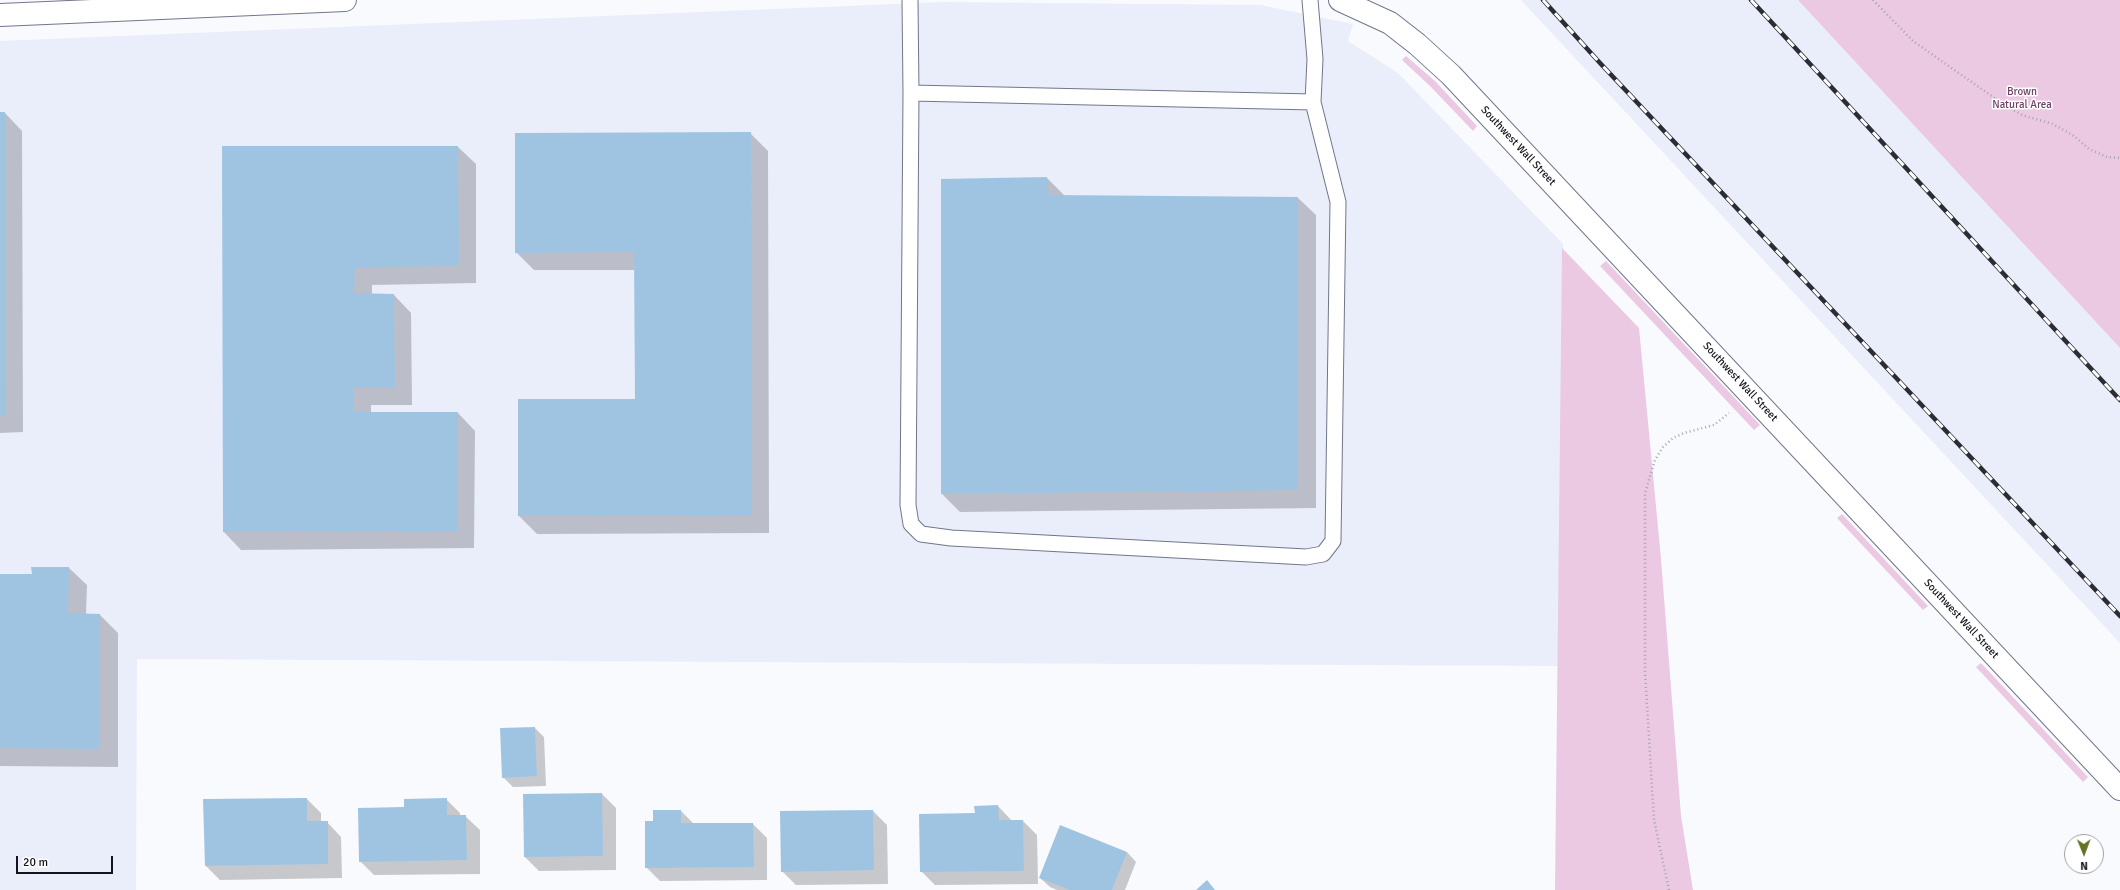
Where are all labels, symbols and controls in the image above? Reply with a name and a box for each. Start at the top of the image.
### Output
park label: Brown Natural Area [1992,85,2052,111]
street label: Southwest Wall Street [1478,104,1558,188]
street label: Southwest Wall Street [1700,340,1780,424]
street label: Southwest Wall Street [1921,577,2001,661]
north arrow [2064,834,2104,874]
scale bar [18,848,115,874]
text: 20 m [23,855,48,870]
text: N [2080,859,2088,872]

